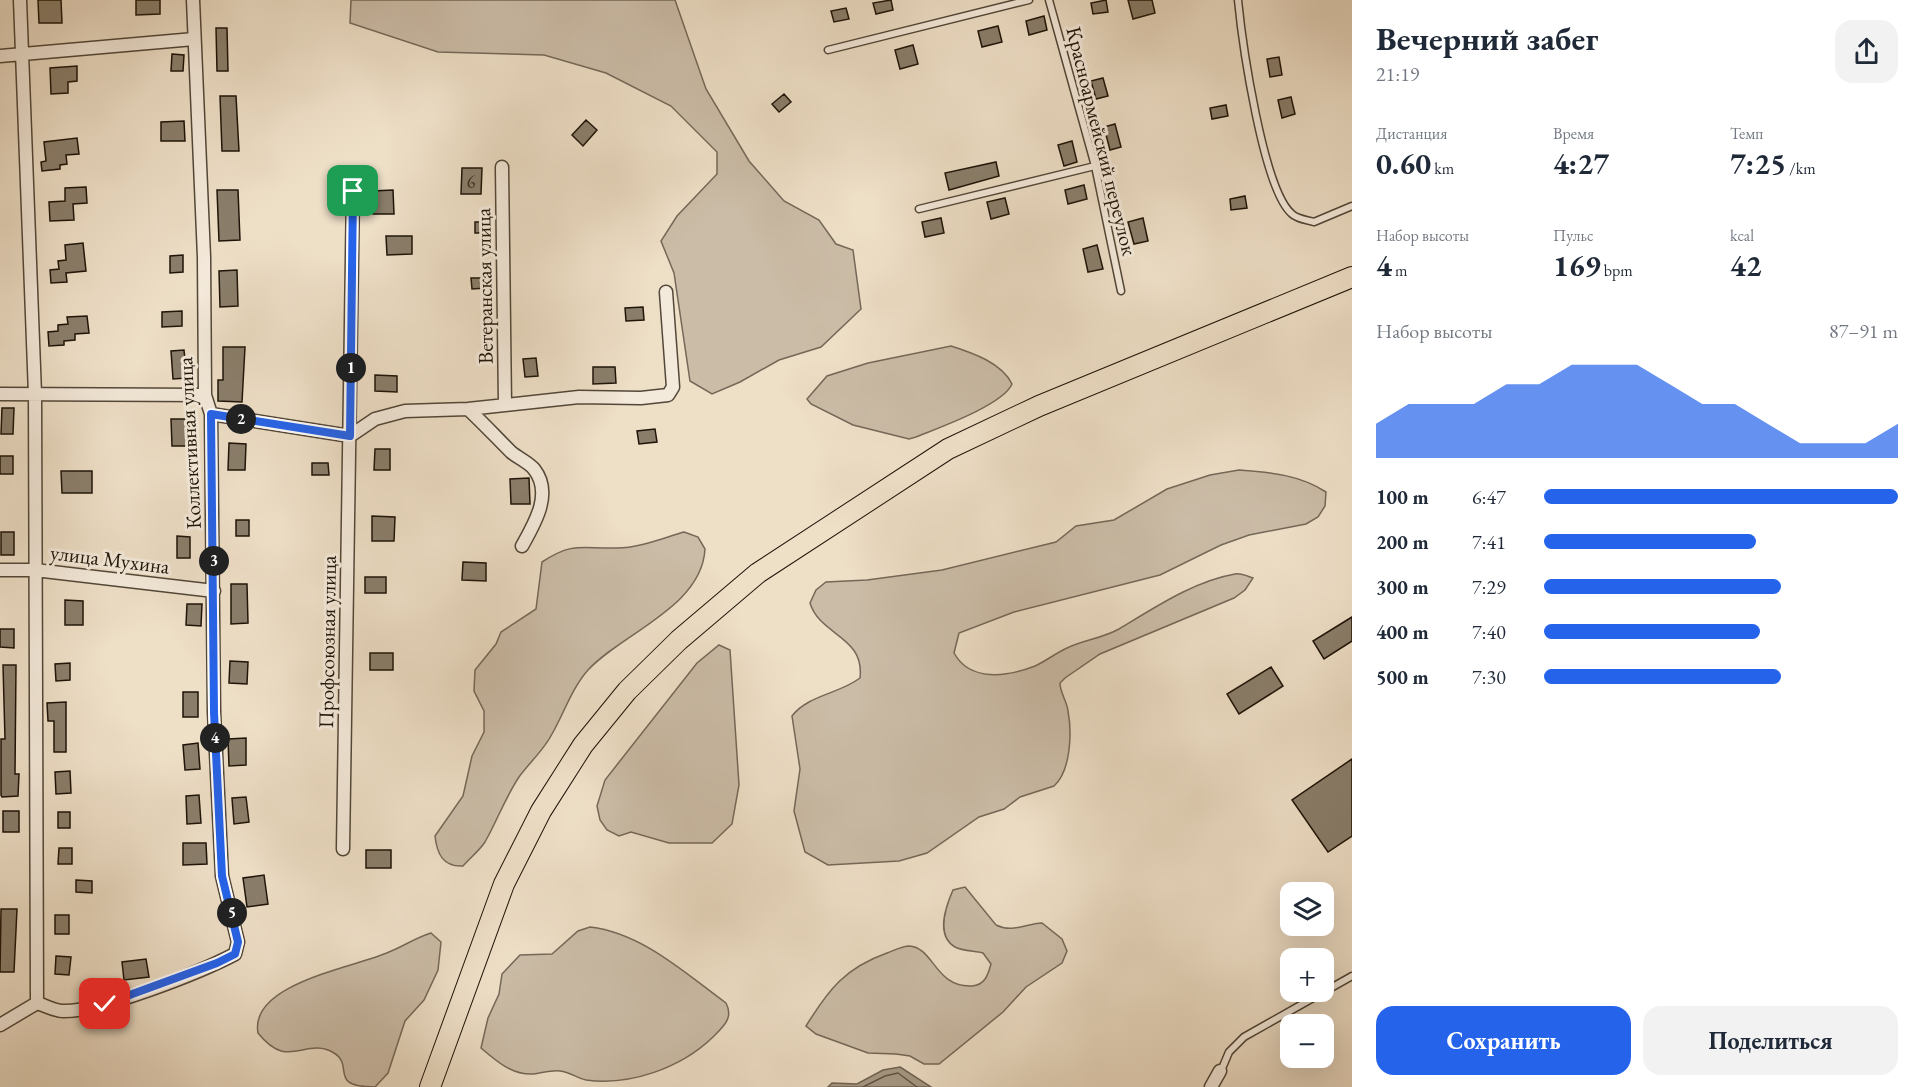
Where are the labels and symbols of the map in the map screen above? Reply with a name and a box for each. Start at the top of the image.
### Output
street label: Красноармейский переулок [1060,24,1144,258]
pin [327,165,378,216]
house number: 6 [467,170,476,193]
street label: Ветеранская улица [469,207,499,364]
pin: 1 [336,353,366,383]
street label: Коллективная улица [171,356,207,530]
pin: 2 [226,404,256,434]
street label: улица Мухина [49,538,172,580]
pin: 3 [199,546,229,576]
street label: Профсоюзная улица [312,555,342,729]
pin: 4 [200,723,230,753]
pin: 5 [217,898,247,928]
pin [79,978,130,1029]

